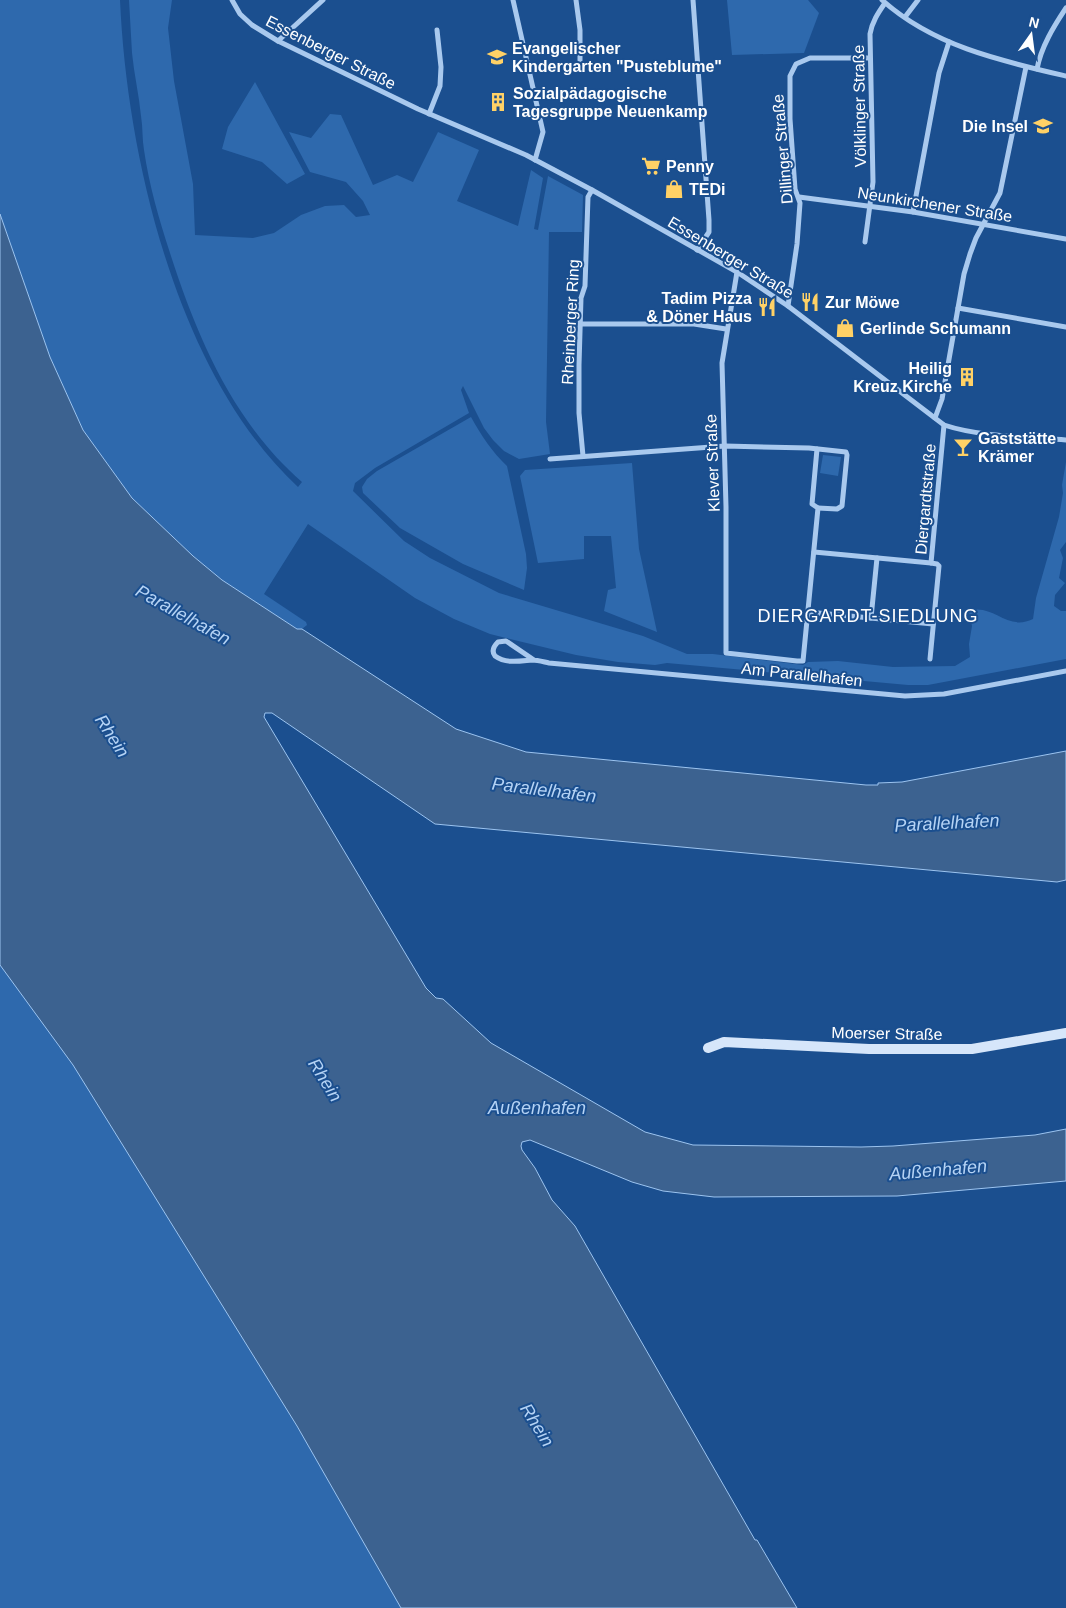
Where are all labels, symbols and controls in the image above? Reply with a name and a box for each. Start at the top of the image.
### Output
north arrow [1006,10,1056,60]
street label: Essenberger Straße [263,12,399,93]
text: N [1027,13,1041,31]
place label: Evangelischer Kindergarten "Pusteblume" [512,40,722,75]
street label: Völklinger Straße [850,44,869,167]
school or university icon: Evangelischer Kindergarten "Pusteblume" [486,46,508,68]
place label: Sozialpädagogische Tagesgruppe Neuenkamp [513,85,708,120]
building icon: Sozialpädagogische Tagesgruppe Neuenkamp [487,91,509,113]
street label: Dillinger Straße [769,93,796,205]
school or university icon: Die Insel [1032,115,1054,137]
place label: Die Insel [962,118,1028,135]
supermarket icon: Penny [640,155,662,177]
place label: Penny [666,158,714,175]
shop icon: TEDi [663,178,685,200]
place label: TEDi [689,181,725,198]
street label: Neunkirchener Straße [856,184,1014,225]
street label: Essenberger Straße [665,213,797,302]
street label: Rheinberger Ring [559,259,582,385]
place label: Tadim Pizza & Döner Haus [646,290,752,325]
restaurant icon: Zur Möwe [799,291,821,313]
place label: Zur Möwe [825,294,900,311]
restaurant icon: Tadim Pizza & Döner Haus [756,296,778,318]
shop icon: Gerlinde Schumann [834,317,856,339]
place label: Gerlinde Schumann [860,320,1011,337]
place label: Heilig Kreuz Kirche [853,360,952,395]
building icon: Heilig Kreuz Kirche [956,366,978,388]
street label: Klever Straße [702,414,723,512]
place label: Gaststätte Krämer [978,430,1056,465]
bar icon: Gaststätte Krämer [952,436,974,458]
street label: Diergardtstraße [912,443,939,555]
water label: Parallelhafen [132,581,234,649]
district label: DIERGARDT-SIEDLUNG [757,606,979,626]
street label: Am Parallelhafen [740,660,863,689]
water label: Rhein [91,711,133,761]
water label: Parallelhafen [491,774,597,806]
water label: Parallelhafen [894,810,1000,836]
street label: Moerser Straße [831,1024,943,1043]
water label: Rhein [304,1055,346,1105]
water label: Außenhafen [487,1098,586,1118]
water label: Außenhafen [887,1156,988,1184]
water label: Rhein [516,1400,558,1450]

